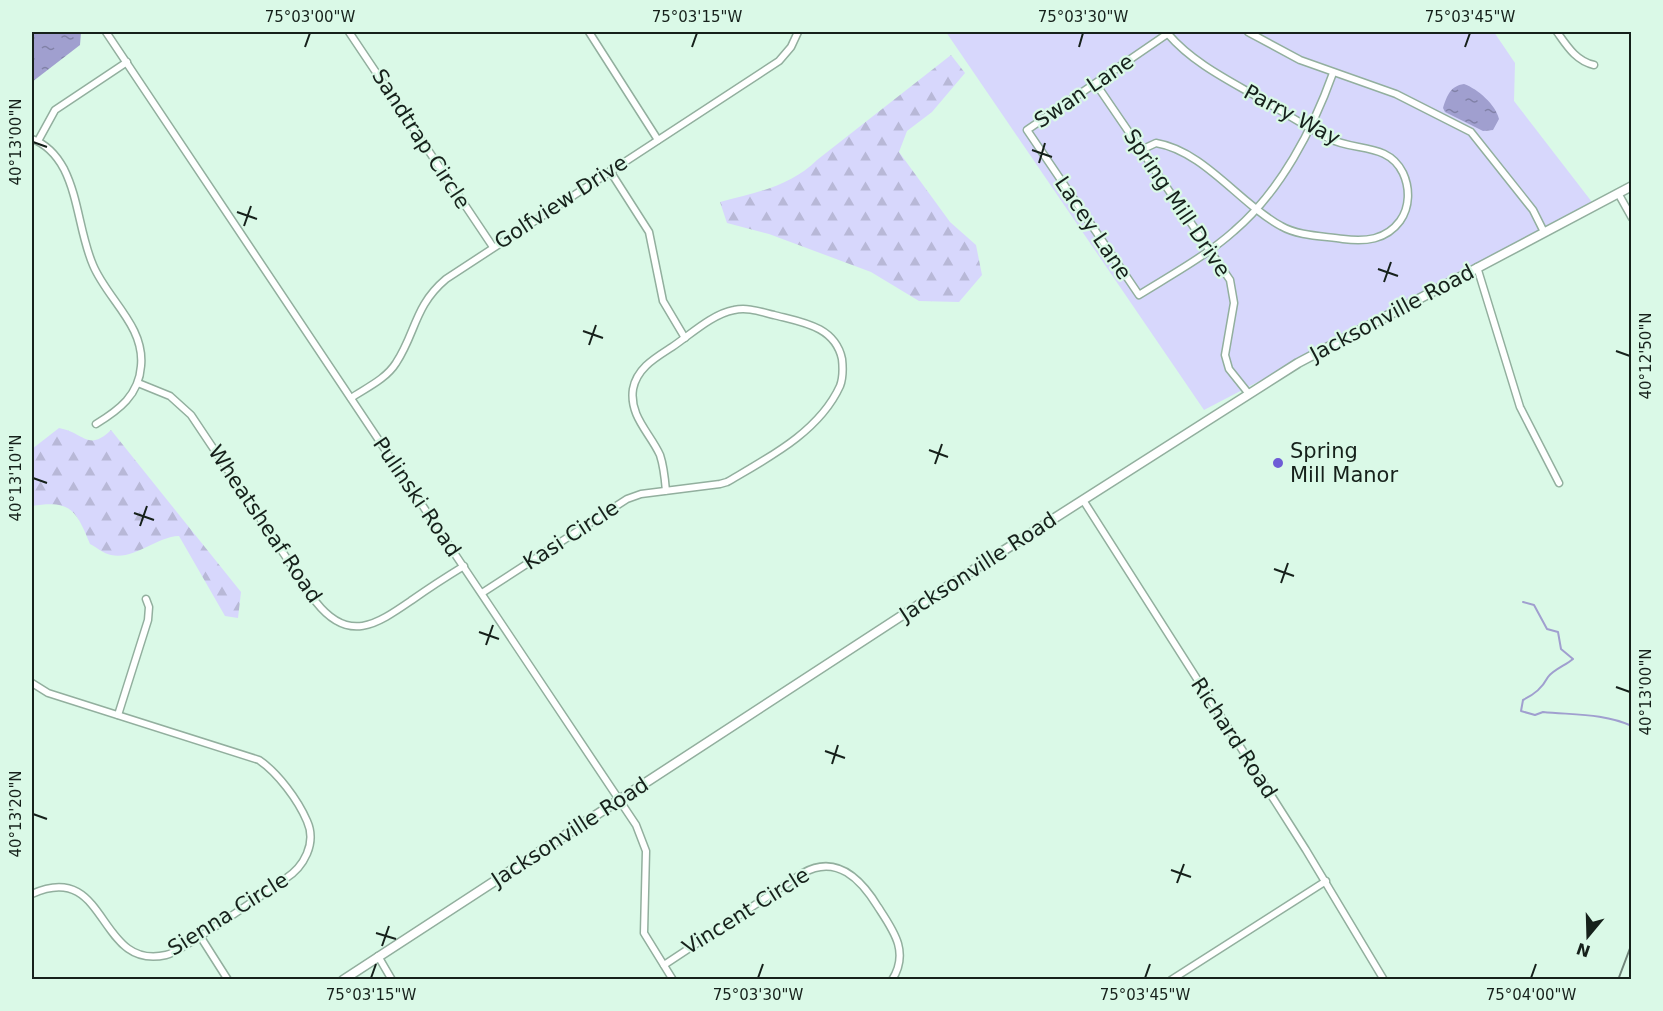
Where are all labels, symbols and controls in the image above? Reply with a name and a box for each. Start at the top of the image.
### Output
text: 75°03'00"W [265,8,355,26]
text: 75°03'15"W [652,8,742,26]
text: 75°03'30"W [1038,8,1128,26]
text: 75°03'45"W [1425,8,1515,26]
street label: Swan Lane [1030,49,1138,133]
street label: Sandtrap Circle [367,65,475,213]
street label: Parry Way [1240,80,1344,150]
text: 40°13'00"N [7,98,25,186]
street label: Spring Mill Drive [1119,125,1235,281]
street label: Golfview Drive [490,150,632,254]
street label: Lacey Lane [1050,172,1136,284]
street label: Jacksonville Road [1304,260,1478,367]
text: 40°12'50"N [1637,312,1655,400]
street label: Pulinski Road [368,433,466,561]
text: 40°13'10"N [7,434,25,522]
place label: Spring Mill Manor [1290,439,1398,487]
street label: Wheatsheaf Road [203,441,327,607]
marker: Spring Mill Manor [1271,456,1285,470]
street label: Kasi Circle [519,495,623,575]
street label: Jacksonville Road [893,507,1061,628]
text: 40°13'00"N [1637,648,1655,736]
street label: Richard Road [1186,673,1282,803]
text: 40°13'20"N [7,770,25,858]
street label: Jacksonville Road [485,772,653,893]
street label: Vincent Circle [678,862,814,960]
street label: Sienna Circle [163,867,293,961]
north arrow [1558,906,1618,966]
text: N [1574,939,1593,961]
text: 75°03'15"W [326,986,416,1004]
text: 75°03'30"W [713,986,803,1004]
text: 75°03'45"W [1100,986,1190,1004]
text: 75°04'00"W [1486,986,1576,1004]

